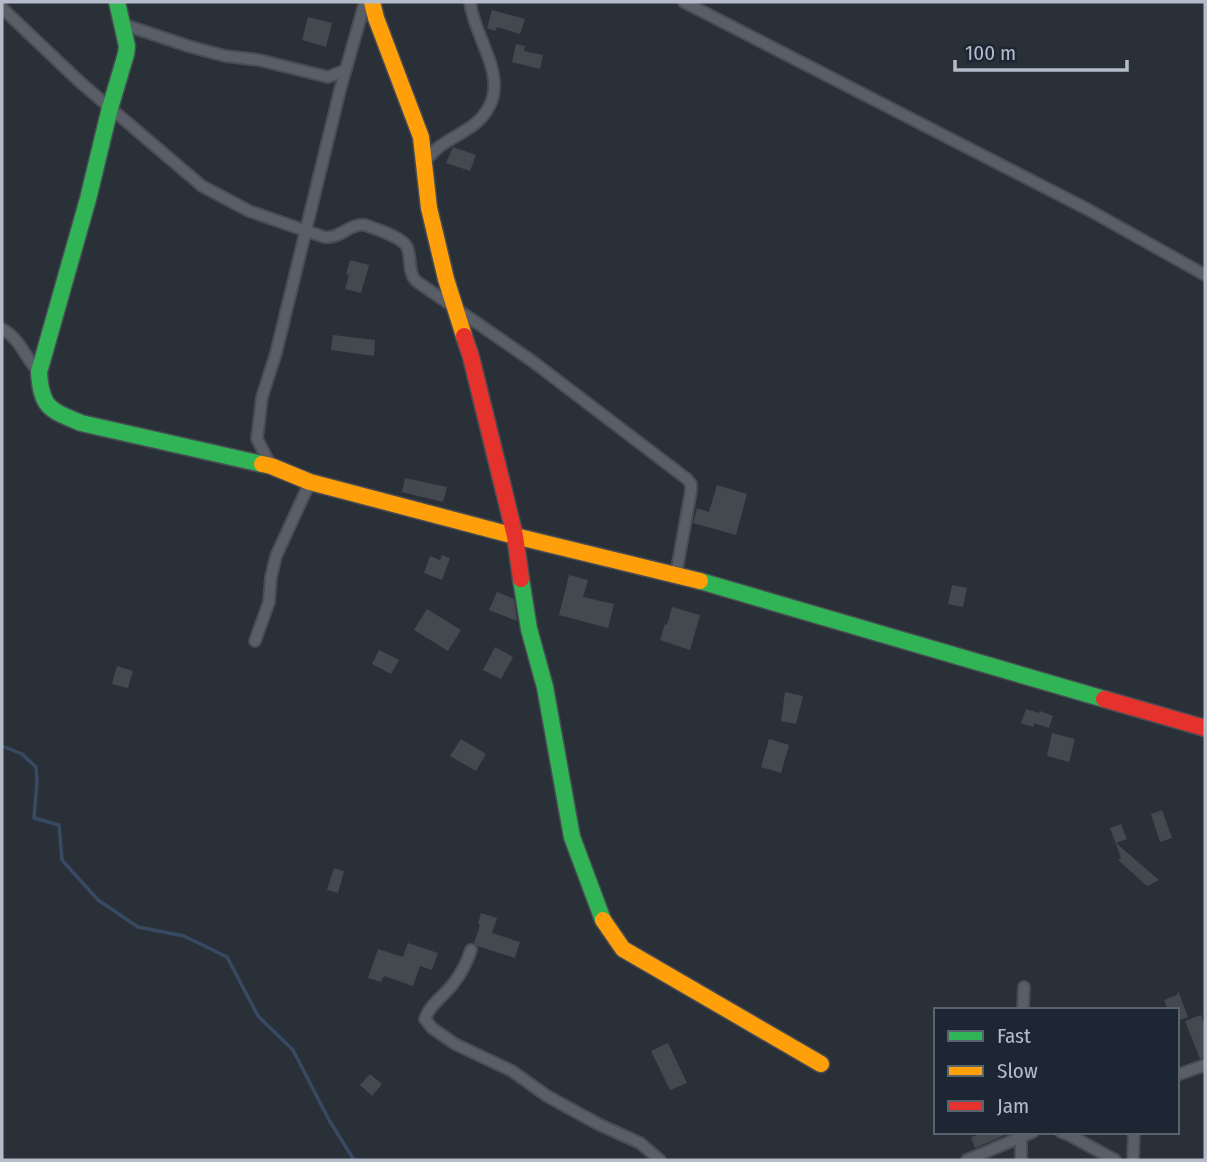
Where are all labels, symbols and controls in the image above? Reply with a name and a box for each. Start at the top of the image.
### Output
scale bar [955,28,1126,72]
text: 100 m [965,40,1016,66]
legend [934,1008,1179,1134]
text: Fast [997,1023,1031,1049]
text: Slow [997,1058,1038,1084]
text: Jam [997,1093,1029,1119]

